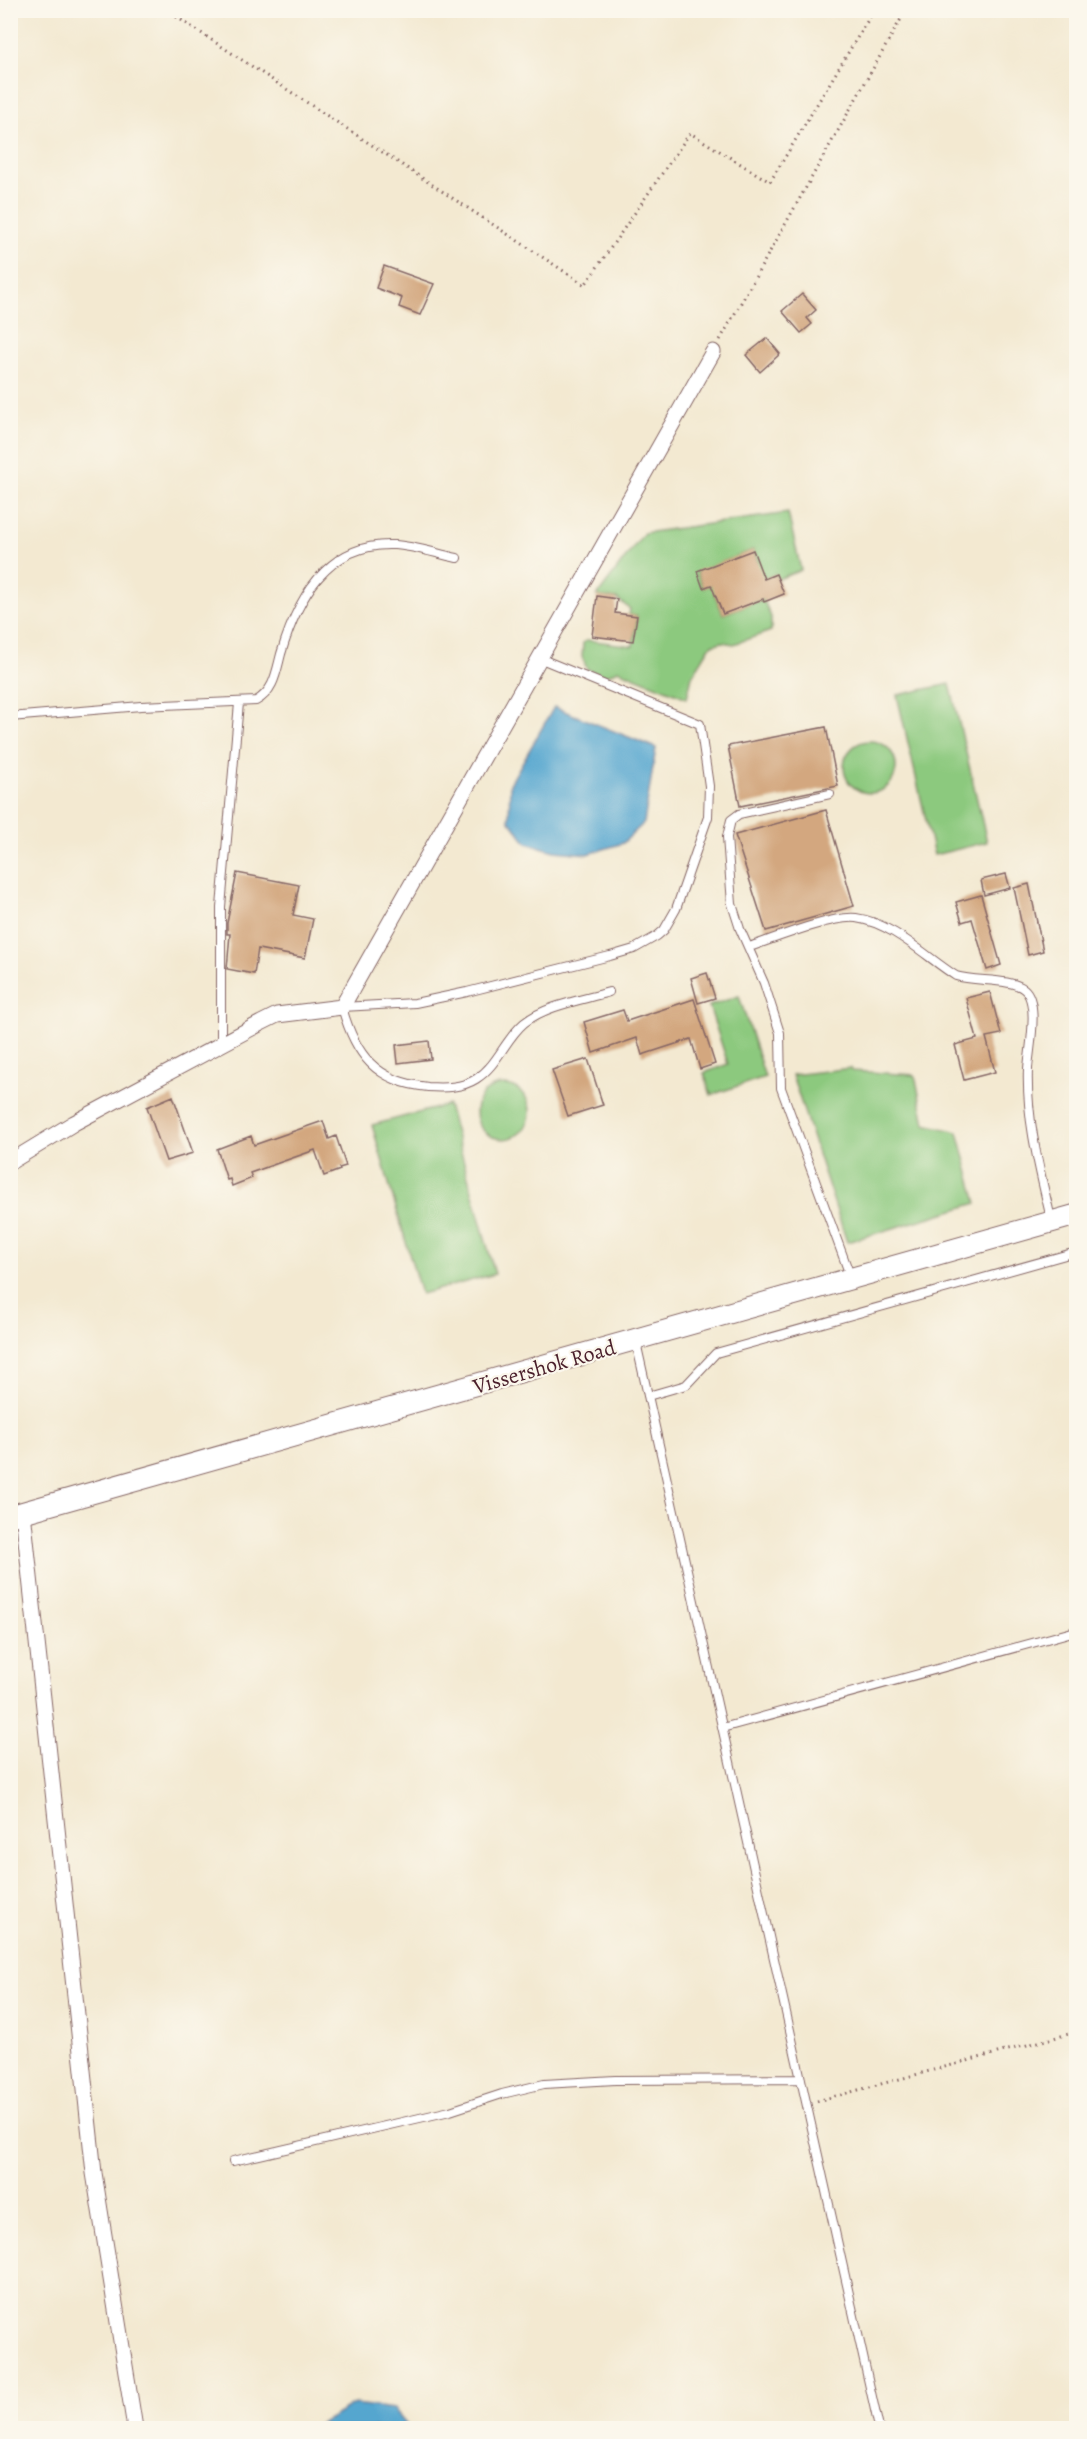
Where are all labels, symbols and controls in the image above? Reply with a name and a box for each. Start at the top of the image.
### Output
street label: Vissershok Road [468,1332,619,1402]

